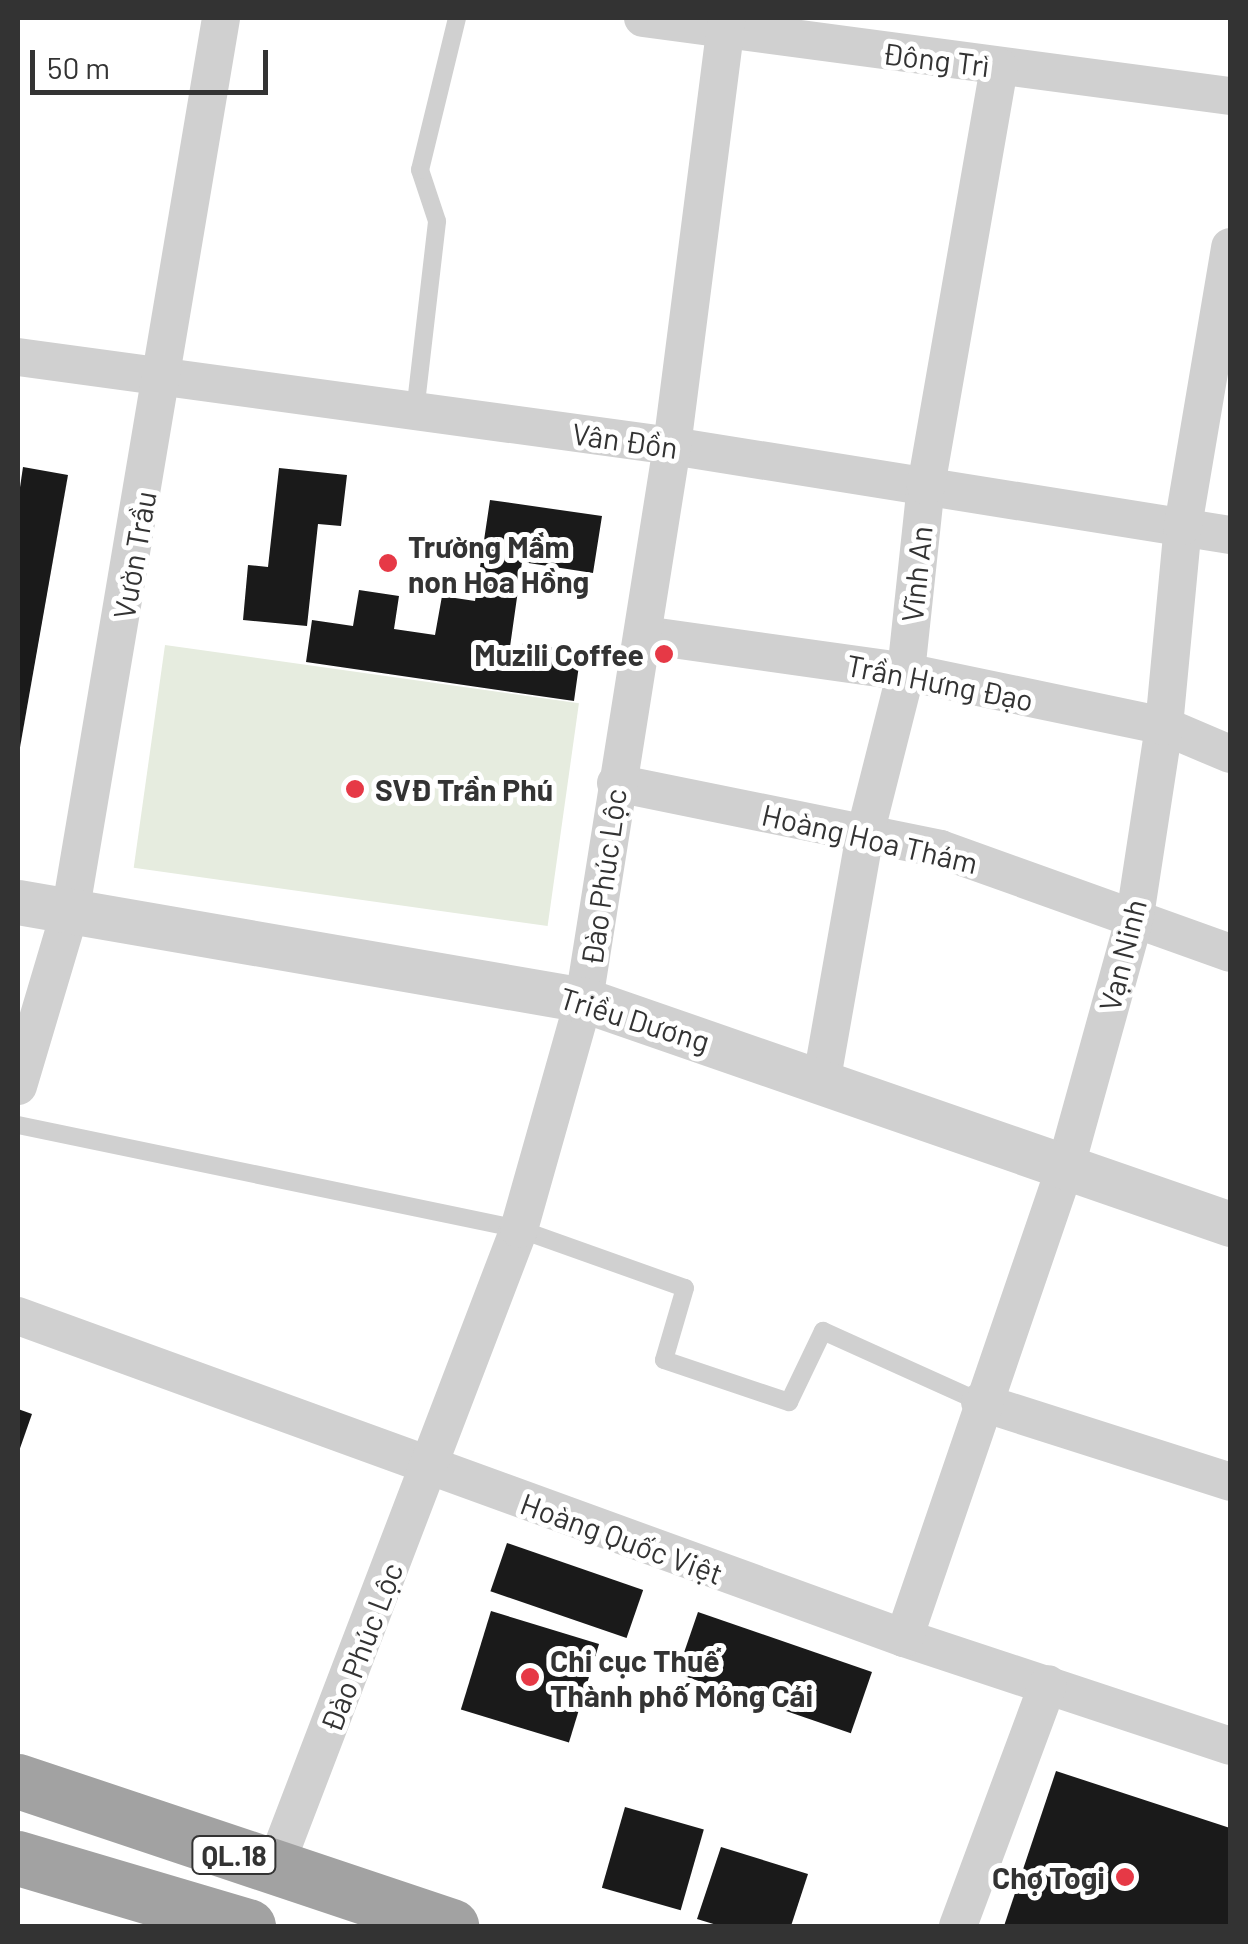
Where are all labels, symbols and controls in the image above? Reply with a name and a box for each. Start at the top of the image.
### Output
scale bar [35,30,272,92]
street label: Đông Trì [880,35,992,83]
text: 50 m [47,49,110,85]
street label: Vân Đồn [570,415,680,465]
street label: Vườn Trầu [105,488,163,622]
street label: Vĩnh An [893,524,939,624]
place label: Trường Mầm non Hoa Hồng [408,528,589,598]
marker: Trường Mầm non Hoa Hồng [377,552,399,574]
place label: Muzili Coffee [474,636,644,672]
marker: Muzili Coffee [653,643,675,665]
street label: Trần Hưng Đạo [844,646,1036,718]
place label: SVĐ Trần Phú [375,771,553,807]
marker: SVĐ Trần Phú [344,778,366,800]
street label: Đào Phúc Lộc [573,786,633,968]
street label: Hoàng Hoa Thám [759,796,981,880]
street label: Vạn Ninh [1091,895,1153,1015]
street label: Triều Dương [556,979,714,1059]
street label: Hoàng Quốc Việt [516,1485,728,1591]
street label: Đào Phúc Lộc [312,1557,410,1737]
place label: Chi cục Thuế Thành phố Móng Cái [550,1642,813,1712]
marker: Chi cục Thuế Thành phố Móng Cái [519,1666,541,1688]
road number: QL.18 [189,1832,279,1878]
place label: Chợ Togi [992,1859,1105,1895]
marker: Chợ Togi [1114,1866,1136,1888]

